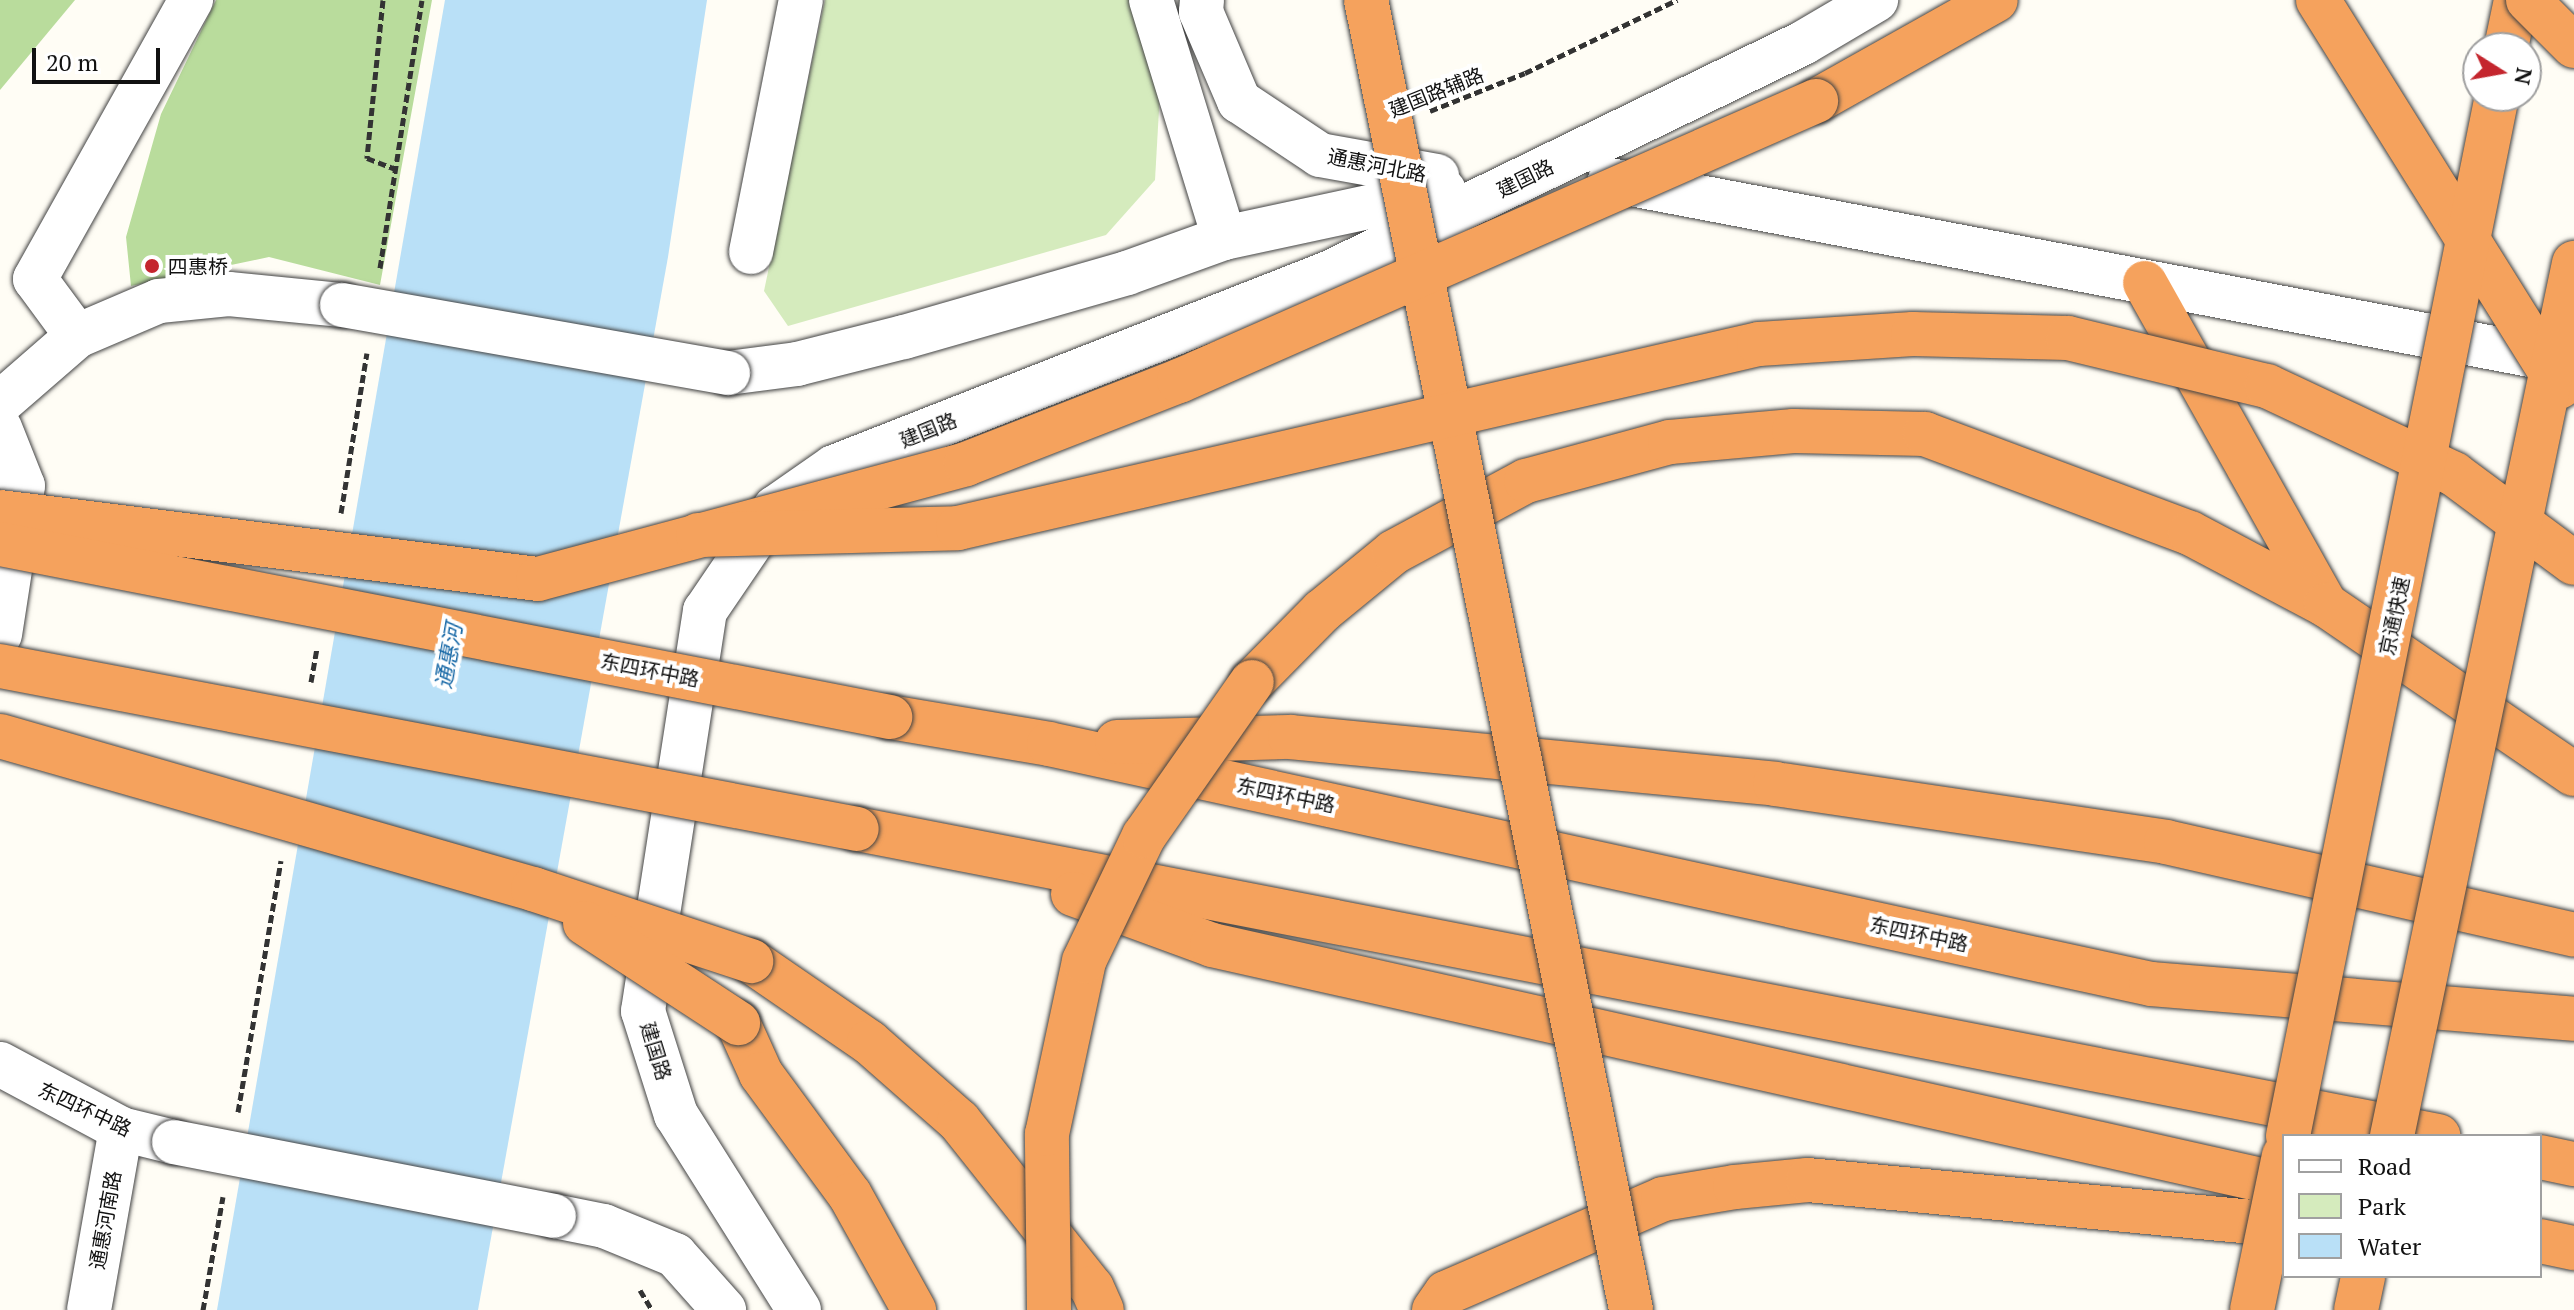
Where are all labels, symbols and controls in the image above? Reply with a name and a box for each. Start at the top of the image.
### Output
scale bar [36,32,164,82]
north arrow [2462,32,2542,112]
text: 20 m [46,46,98,78]
street label: 建国路辅路 [1385,62,1487,122]
text: N [2508,65,2540,87]
street label: 通惠河北路 [1326,144,1428,186]
street label: 建国路 [1493,154,1557,202]
place label: 四惠桥 [168,254,228,278]
marker: 四惠桥 [143,257,161,275]
street label: 建国路 [896,408,960,452]
street label: 京通快速 [2374,574,2414,658]
water label: 通惠河 [429,621,467,691]
street label: 东四环中路 [599,649,701,691]
street label: 东四环中路 [1235,773,1337,817]
street label: 东四环中路 [1868,912,1970,956]
street label: 建国路 [636,1019,676,1083]
street label: 东四环中路 [35,1077,135,1141]
legend [2282,1134,2542,1278]
text: Road [2358,1150,2412,1182]
street label: 通惠河南路 [84,1169,126,1271]
text: Park [2358,1190,2406,1222]
text: Water [2358,1230,2421,1262]

